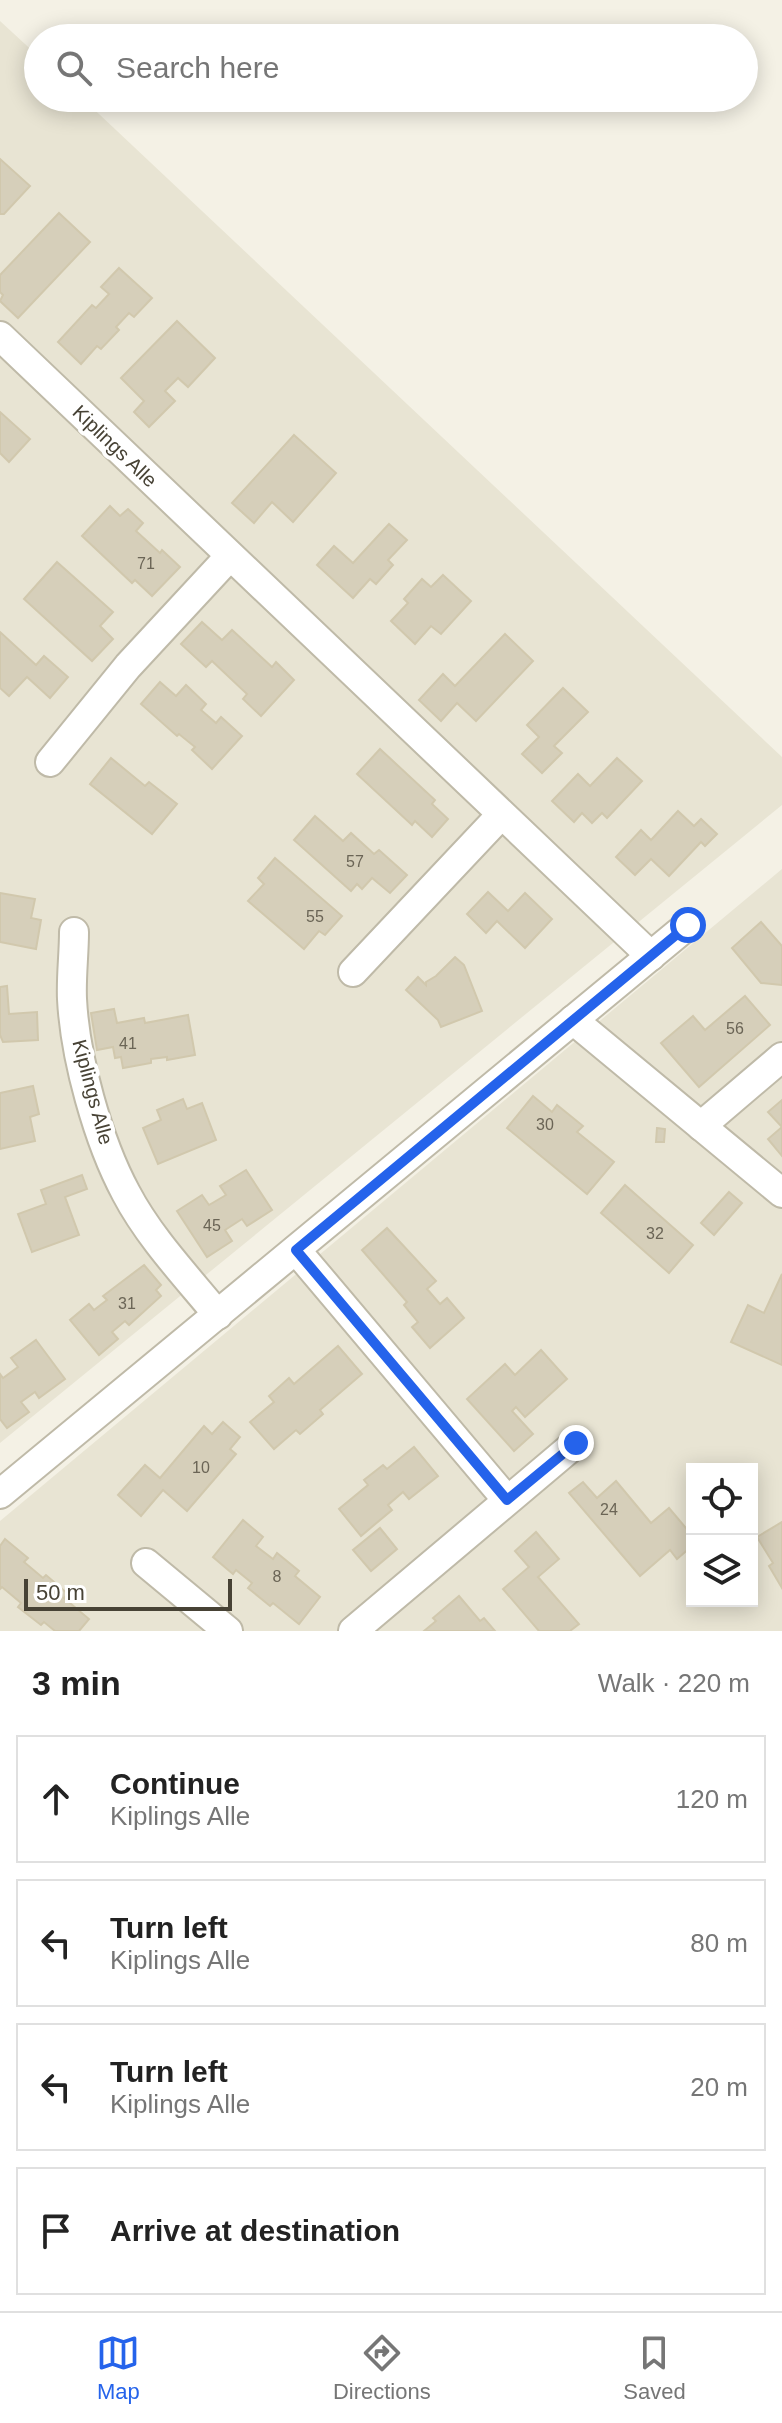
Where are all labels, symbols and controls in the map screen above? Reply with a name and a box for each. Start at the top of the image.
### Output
search box [24,24,758,112]
icon: search [52,46,96,90]
text: Search here [116,51,279,84]
street label: Kiplings Alle [69,401,161,491]
house number: 71 [137,555,155,572]
house number: 57 [346,853,364,870]
route start [670,907,706,943]
house number: 55 [306,908,324,925]
house number: 56 [726,1020,744,1037]
house number: 41 [119,1035,137,1052]
street label: Kiplings Alle [68,1037,118,1147]
house number: 30 [536,1116,554,1133]
house number: 45 [203,1217,221,1234]
house number: 32 [646,1225,664,1242]
house number: 31 [118,1295,136,1312]
route end [558,1425,594,1461]
house number: 10 [192,1459,210,1476]
map controls [686,1463,758,1607]
button: locate [686,1463,758,1535]
house number: 24 [600,1501,618,1518]
button: layers [686,1535,758,1607]
house number: 8 [273,1568,282,1585]
scale bar [24,1575,232,1611]
text: 50 m [36,1580,85,1605]
text: 3 min [32,1664,121,1702]
text: Walk · 220 m [598,1668,750,1698]
text: Continue [110,1767,240,1800]
icon: ahead [34,1777,78,1821]
text: 120 m [676,1784,748,1814]
text: Kiplings Alle [110,1801,250,1831]
text: Turn left [110,1911,228,1944]
icon: left [34,1921,78,1965]
text: 80 m [690,1928,748,1958]
text: Kiplings Alle [110,1945,250,1975]
text: Turn left [110,2055,228,2088]
icon: left [34,2065,78,2109]
text: 20 m [690,2072,748,2102]
text: Kiplings Alle [110,2089,250,2119]
icon: arrive [34,2209,78,2253]
text: Arrive at destination [110,2214,400,2247]
tab: Map [96,2331,140,2405]
tab: Directions [333,2331,431,2405]
tab: Saved [623,2331,686,2405]

